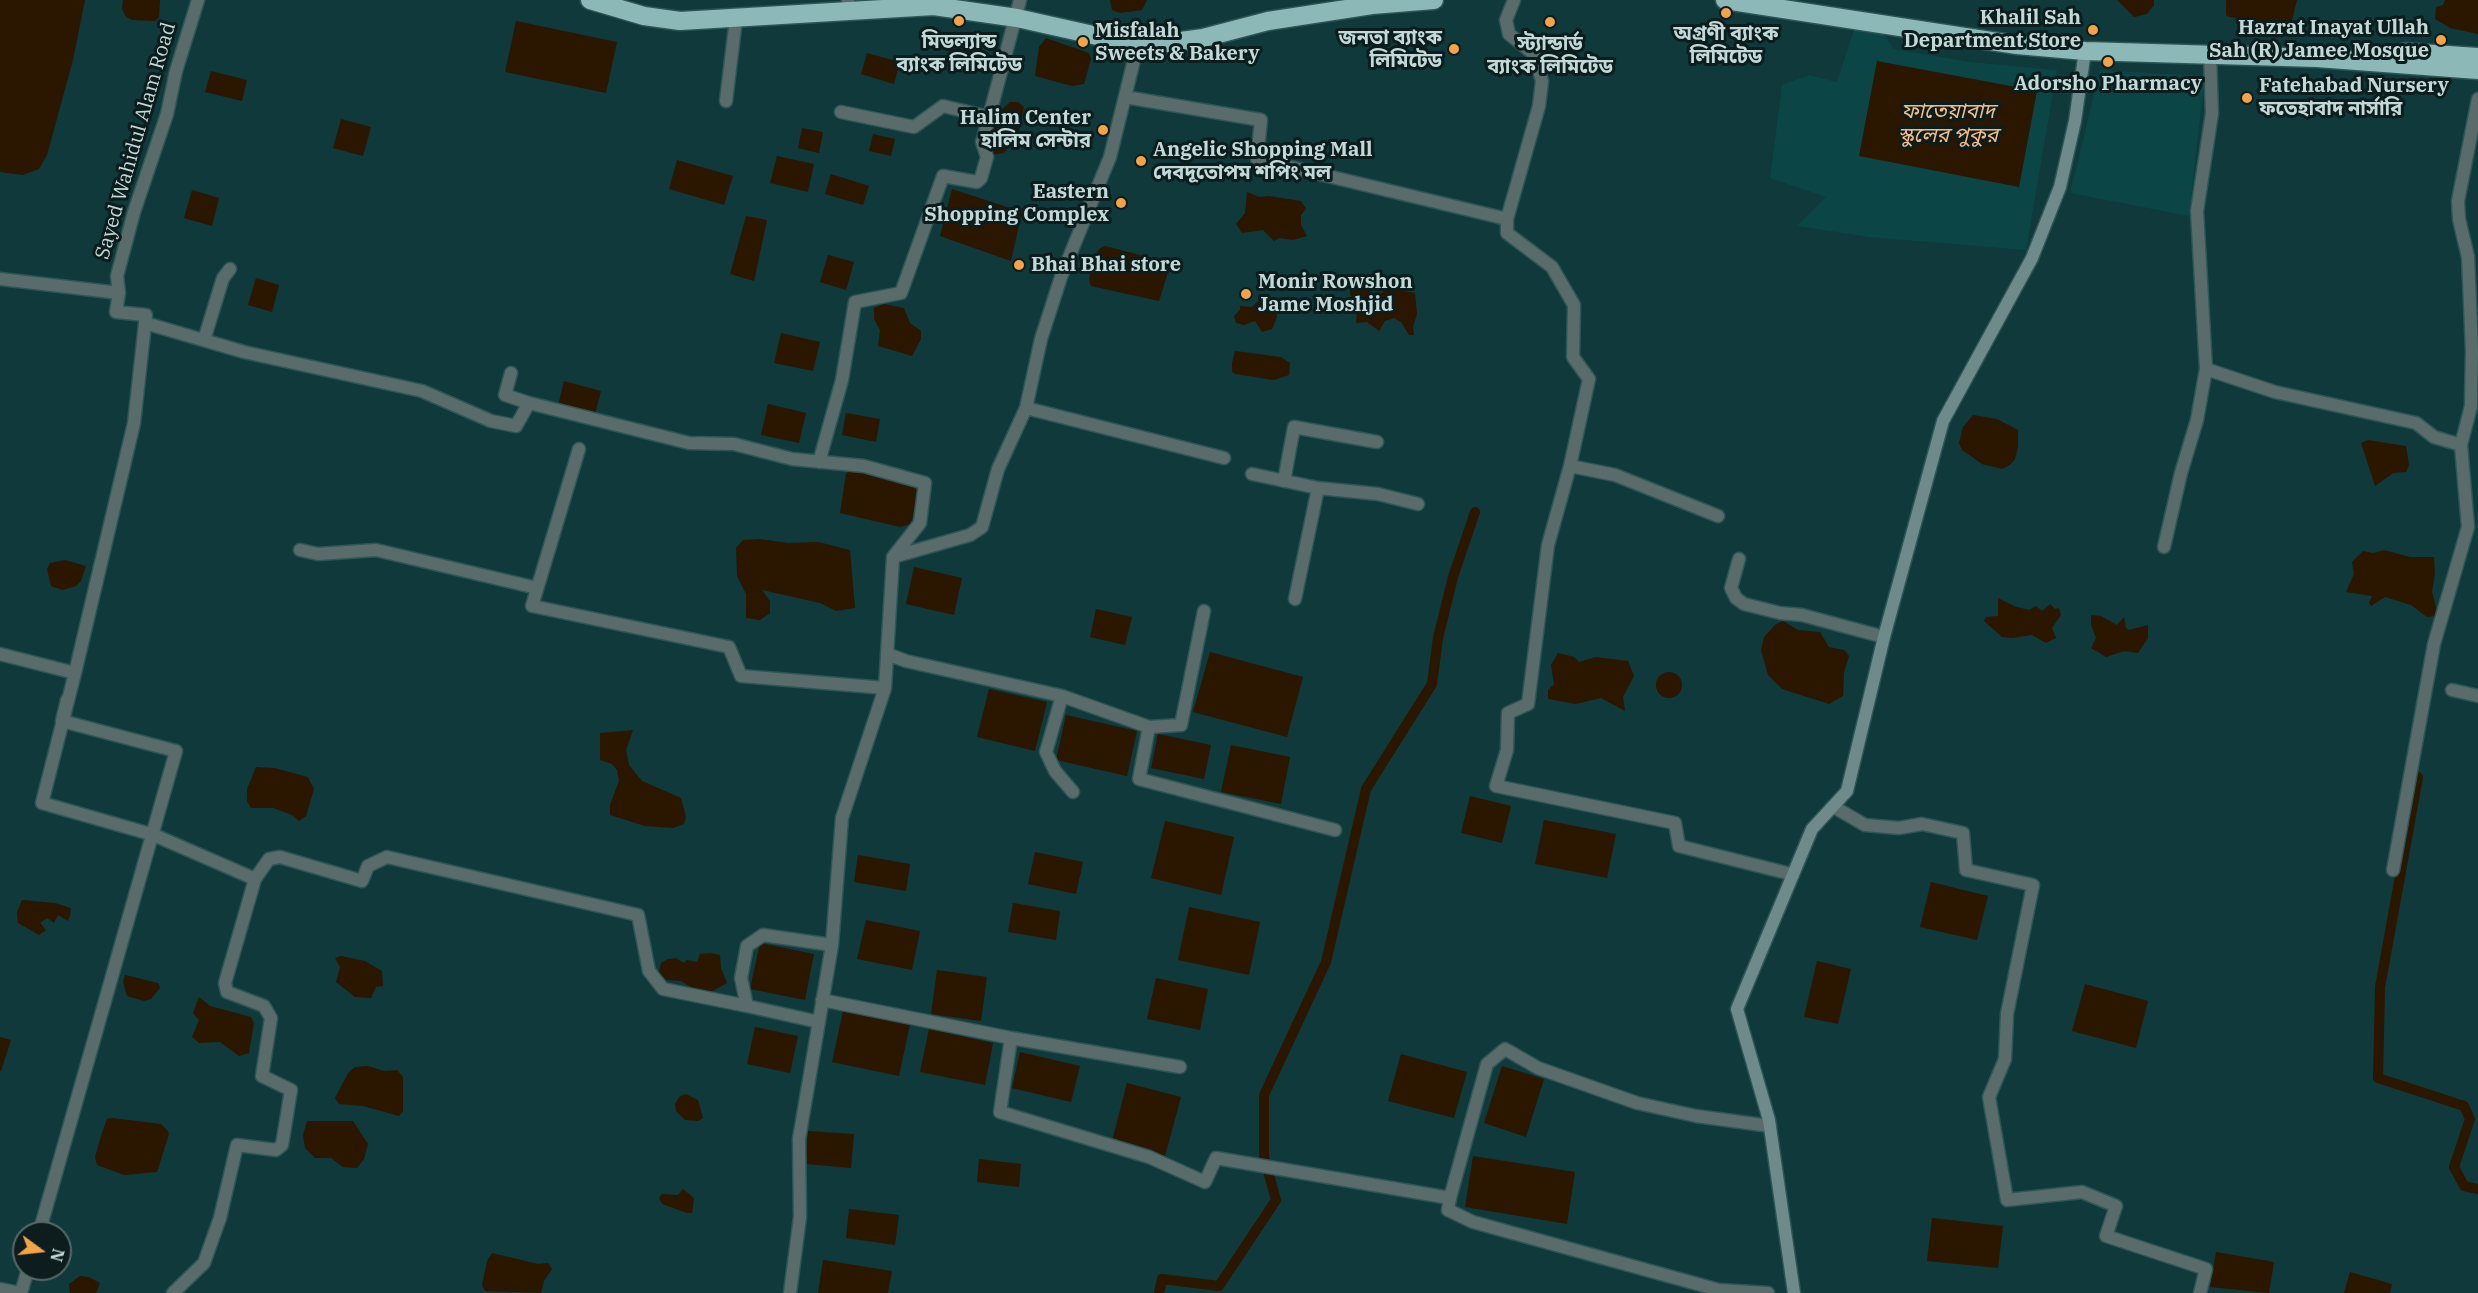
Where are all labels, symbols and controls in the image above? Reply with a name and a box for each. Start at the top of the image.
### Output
marker: অগ্রণী ব্যাংক লিমিটেড [1719,6,1733,20]
place label: Khalil Sah Department Store [1904,6,2081,53]
marker: মিডল্যান্ড ব্যাংক লিমিটেড [952,14,966,28]
marker: স্ট্যান্ডার্ড ব্যাংক লিমিটেড [1543,15,1557,29]
place label: Hazrat Inayat Ullah Sah (R) Jamee Mosque [2209,16,2429,63]
place label: Misfalah Sweets & Bakery [1095,19,1260,66]
street label: Sayed Wahidul Alam Road [91,20,181,262]
place label: অগ্রণী ব্যাংক লিমিটেড [1674,22,1778,69]
marker: Khalil Sah Department Store [2086,23,2100,37]
place label: জনতা ব্যাংক লিমিটেড [1339,26,1442,73]
place label: মিডল্যান্ড ব্যাংক লিমিটেড [896,30,1022,77]
place label: স্ট্যান্ডার্ড ব্যাংক লিমিটেড [1487,32,1613,79]
marker: Hazrat Inayat Ullah Sah (R) Jamee Mosque [2434,33,2448,47]
marker: Misfalah Sweets & Bakery [1076,35,1090,49]
marker: জনতা ব্যাংক লিমিটেড [1447,42,1461,56]
marker: Adorsho Pharmacy [2101,55,2115,69]
place label: Adorsho Pharmacy [2014,72,2202,96]
place label: Fatehabad Nursery ফতেহাবাদ নার্সারি [2259,74,2449,121]
marker: Fatehabad Nursery ফতেহাবাদ নার্সারি [2240,91,2254,105]
water label: ফাতেয়াবাদ স্কুলের পুকুর [1898,99,1998,149]
place label: Halim Center হালিম সেন্টার [960,106,1091,153]
marker: Halim Center হালিম সেন্টার [1096,123,1110,137]
place label: Angelic Shopping Mall দেবদূতোপম শপিং মল [1153,138,1372,185]
marker: Angelic Shopping Mall দেবদূতোপম শপিং মল [1134,154,1148,168]
place label: Eastern Shopping Complex [924,180,1109,227]
marker: Eastern Shopping Complex [1114,196,1128,210]
place label: Bhai Bhai store [1031,253,1181,277]
marker: Bhai Bhai store [1012,258,1026,272]
place label: Monir Rowshon Jame Moshjid [1258,270,1413,317]
marker: Monir Rowshon Jame Moshjid [1239,287,1253,301]
north arrow [12,1221,72,1281]
text: N [46,1246,69,1264]

